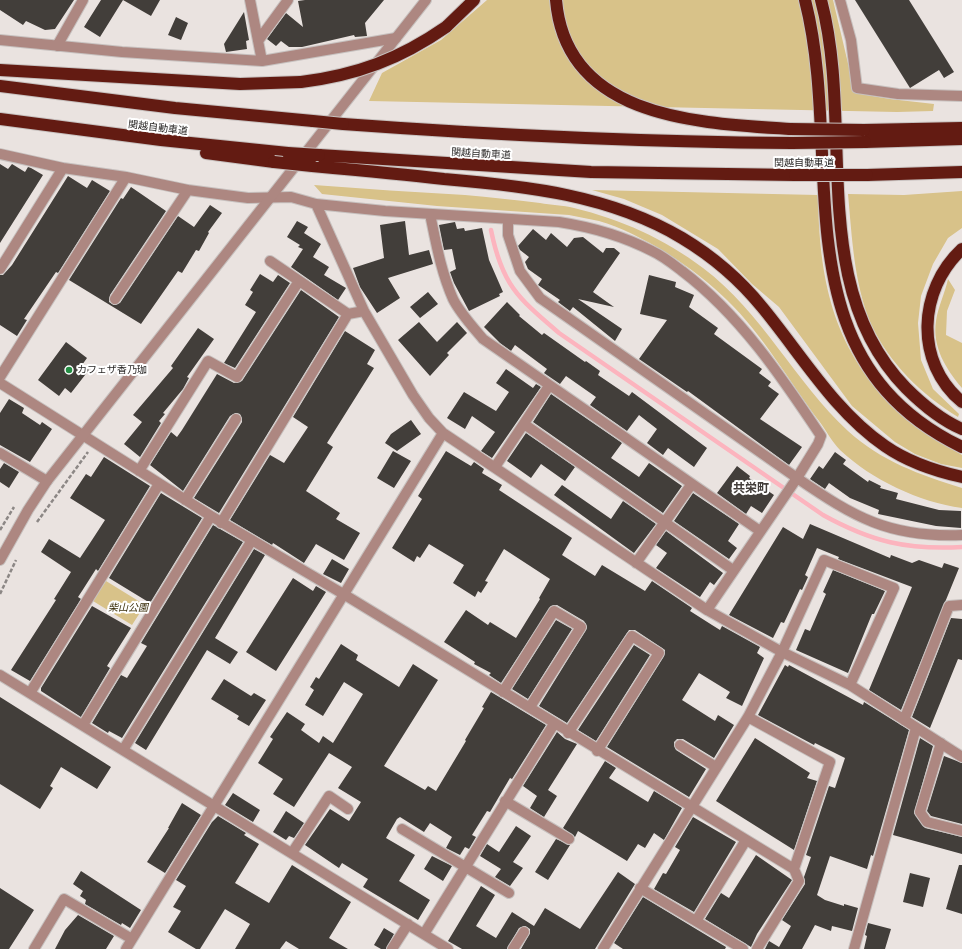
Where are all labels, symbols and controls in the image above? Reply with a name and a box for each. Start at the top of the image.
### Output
street label: 関越自動車道 [127,118,189,138]
street label: 関越自動車道 [451,146,511,162]
street label: 関越自動車道 [774,157,834,169]
place label: カフェザ香乃珈 [77,364,147,376]
marker: カフェザ香乃珈 [64,365,74,375]
district label: 共栄町 [733,481,769,495]
park label: 柴山公園 [108,602,148,614]

